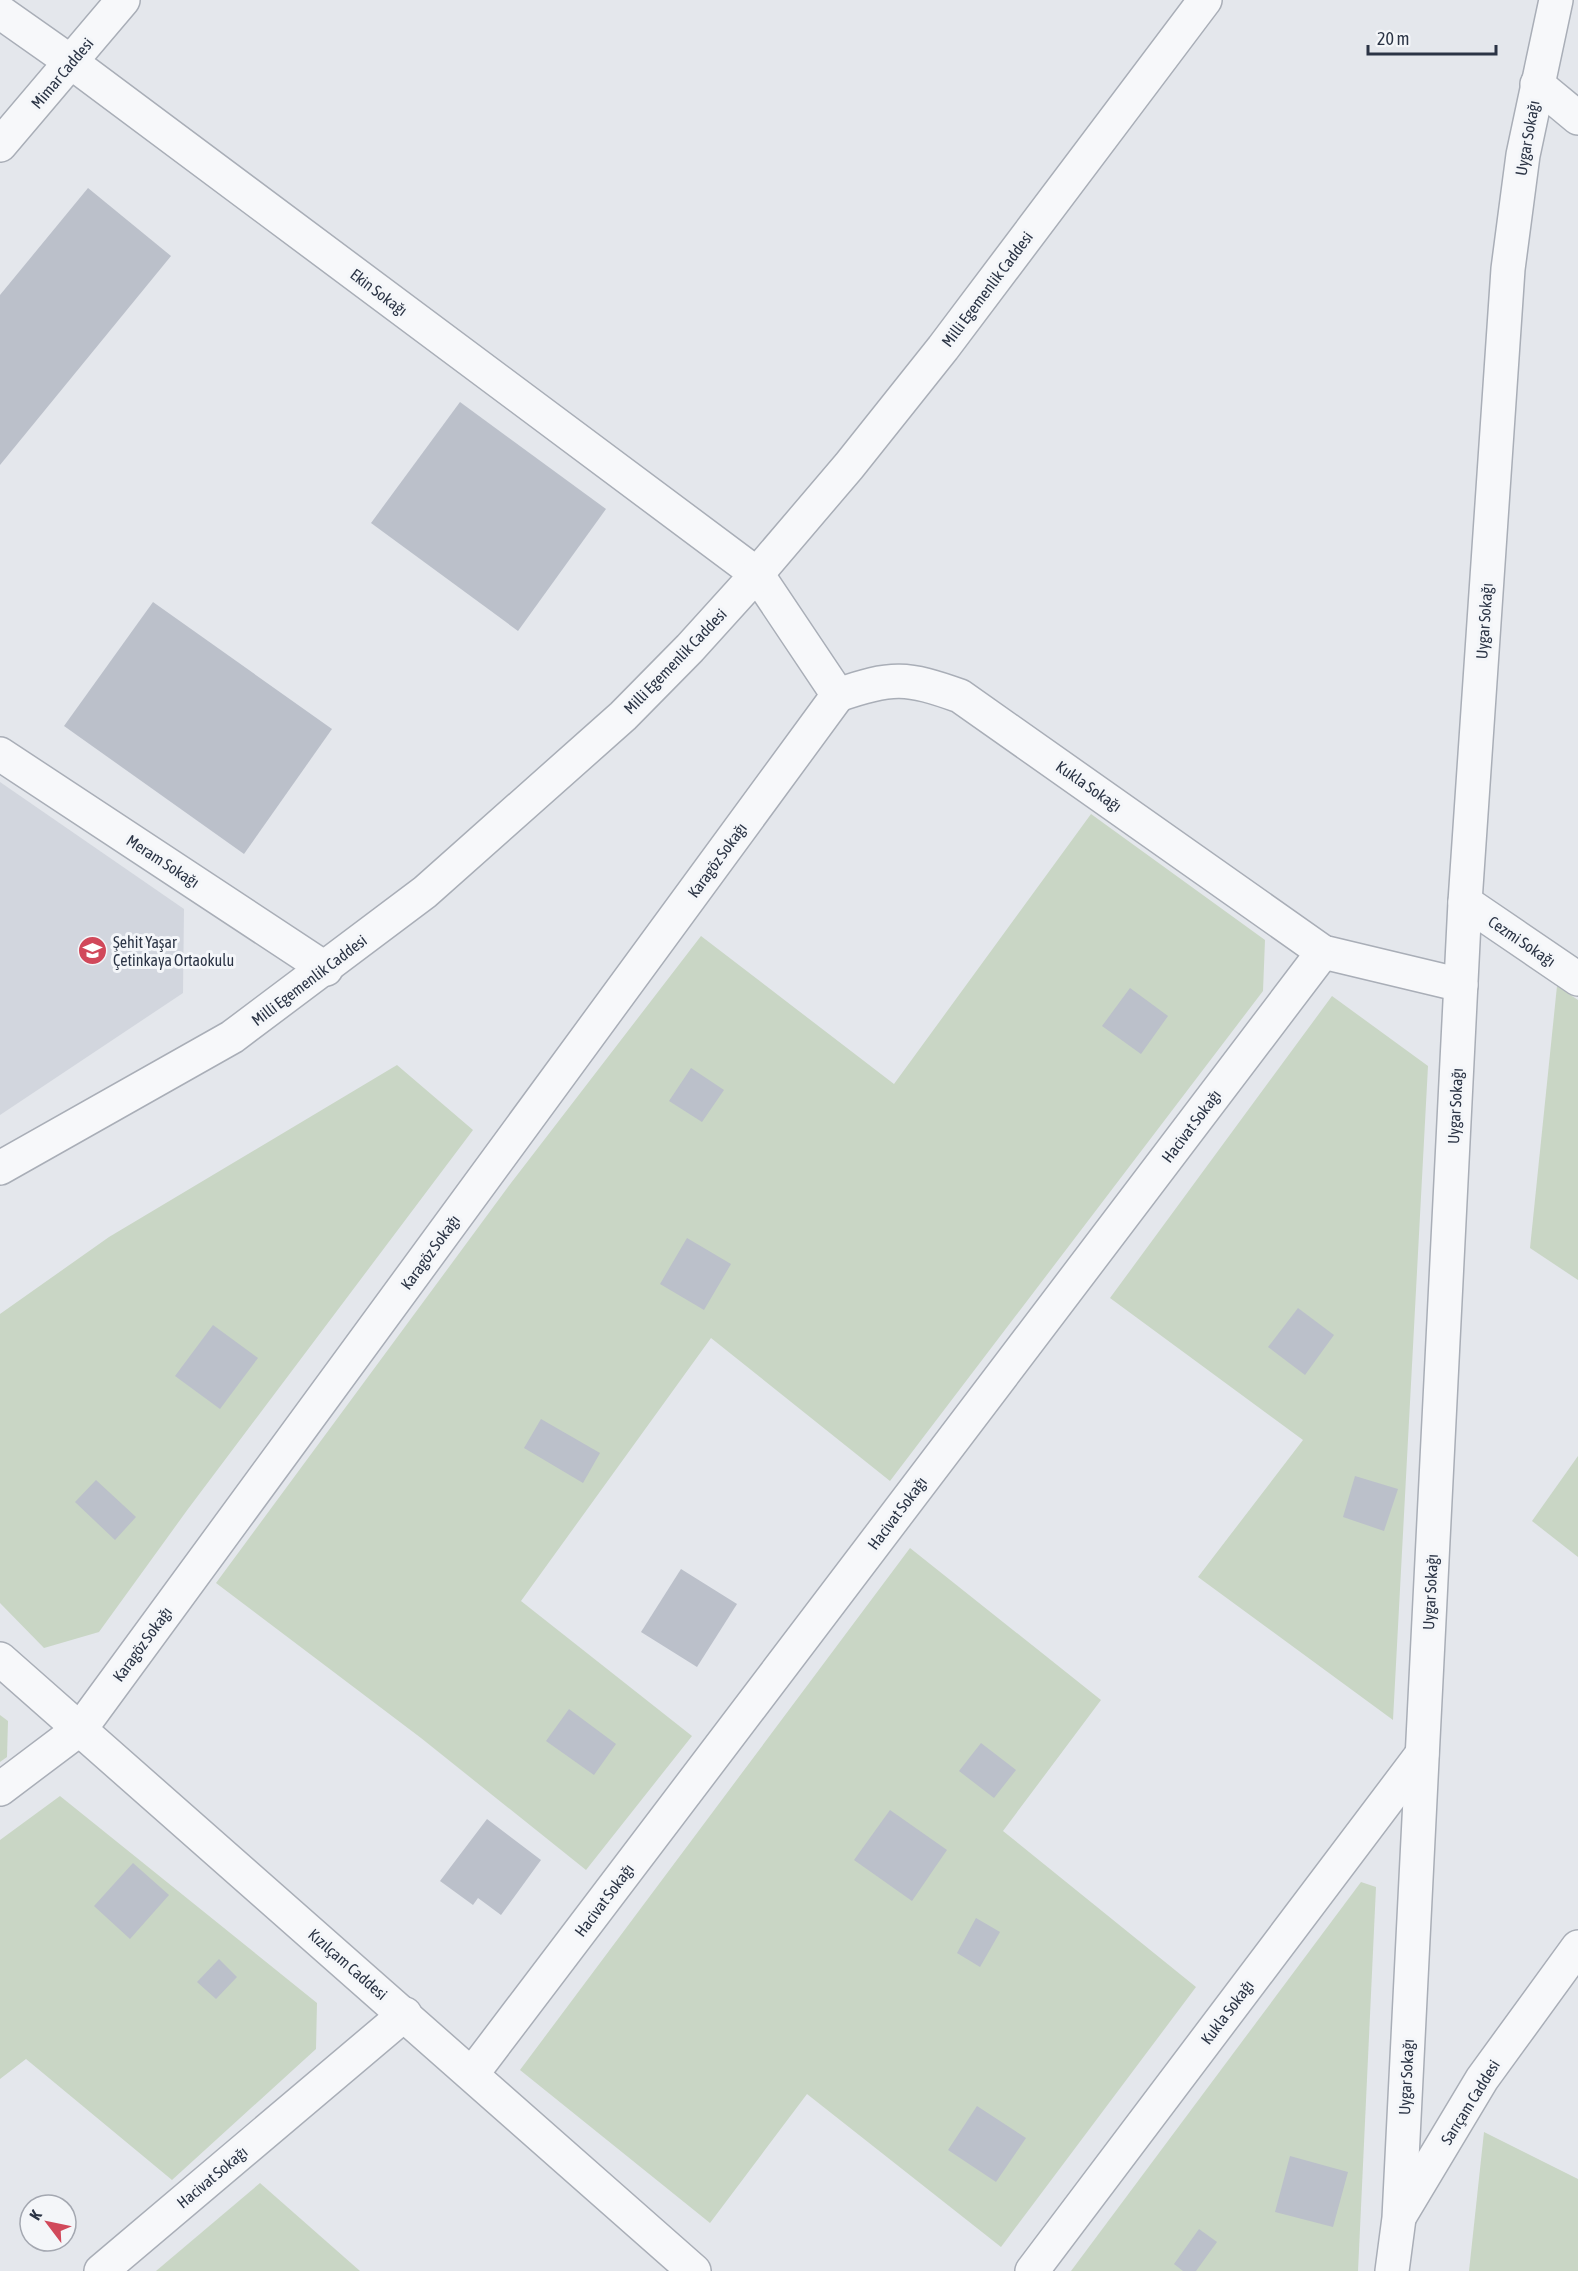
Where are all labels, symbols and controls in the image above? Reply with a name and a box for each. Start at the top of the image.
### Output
scale bar [1368,18,1496,56]
text: 20 m [1377,28,1409,49]
street label: Mimar Caddesi [27,34,97,112]
street label: Uygar Sokağı [1512,99,1543,177]
street label: Milli Egemenlik Caddesi [938,228,1037,351]
street label: Ekin Sokağı [347,265,411,320]
street label: Uygar Sokağı [1472,582,1497,660]
street label: Milli Egemenlik Caddesi [620,605,731,718]
street label: Kukla Sokağı [1052,757,1125,816]
street label: Karagöz Sokağı [684,819,751,901]
street label: Meram Sokağı [123,831,203,892]
street label: Cezmi Sokağı [1485,912,1559,971]
street label: Milli Egemenlik Caddesi [248,931,371,1030]
place label: Şehit Yaşar Çetinkaya Ortaokulu [113,933,234,970]
school or university icon: Şehit Yaşar Çetinkaya Ortaokulu [76,935,108,967]
street label: Uygar Sokağı [1444,1067,1467,1145]
street label: Hacivat Sokağı [1158,1086,1225,1166]
street label: Karagöz Sokağı [397,1211,464,1293]
street label: Hacivat Sokağı [864,1473,931,1553]
street label: Uygar Sokağı [1419,1553,1442,1631]
street label: Karagöz Sokağı [109,1603,176,1685]
street label: Hacivat Sokağı [571,1860,638,1940]
street label: Kızılçam Caddesi [304,1925,391,2004]
street label: Kukla Sokağı [1197,1976,1258,2048]
street label: Uygar Sokağı [1395,2038,1418,2116]
street label: Sarıçam Caddesi [1437,2057,1504,2148]
street label: Hacivat Sokağı [173,2142,251,2212]
north arrow [18,2193,78,2253]
text: K [26,2207,45,2223]

